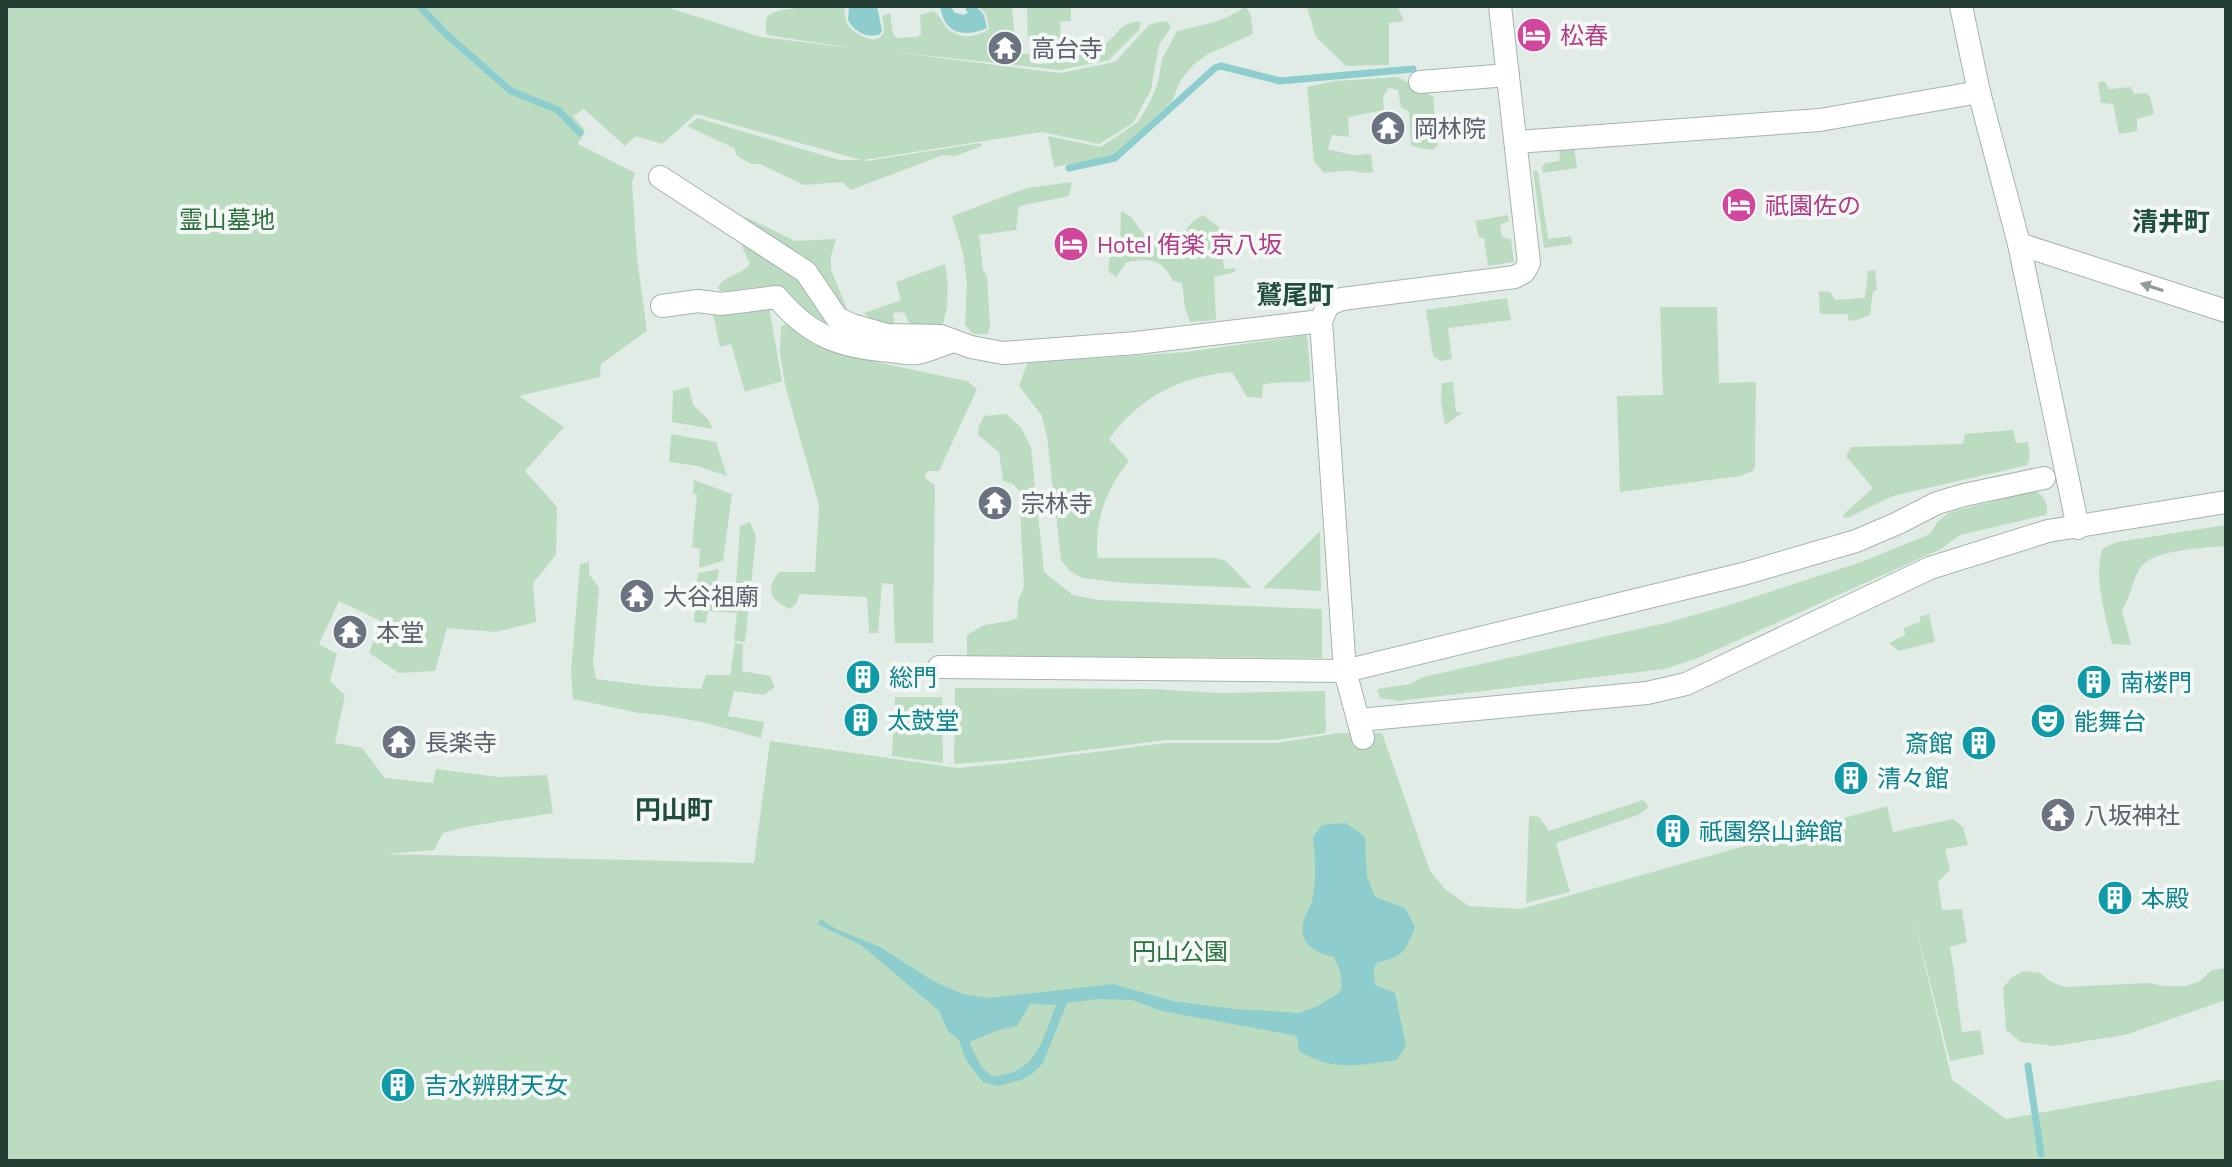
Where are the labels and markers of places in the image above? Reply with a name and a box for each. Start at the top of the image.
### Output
hotel icon: 松春 [1515,16,1553,54]
place label: 松春 [1560,17,1608,53]
temple icon: 高台寺 [986,29,1024,67]
place label: 高台寺 [1031,30,1103,66]
temple icon: 岡林院 [1369,109,1407,147]
place label: 岡林院 [1414,110,1486,146]
hotel icon: 祇園佐の [1720,186,1758,224]
place label: 祇園佐の [1765,187,1861,223]
hotel icon: Hotel 侑楽 京八坂 [1052,225,1090,263]
place label: Hotel 侑楽 京八坂 [1097,226,1282,262]
temple icon: 宗林寺 [976,484,1014,522]
place label: 宗林寺 [1021,485,1093,521]
temple icon: 大谷祖廟 [618,577,656,615]
place label: 大谷祖廟 [663,578,759,614]
temple icon: 本堂 [331,613,369,651]
place label: 本堂 [376,614,424,650]
building icon: 総門 [844,658,882,696]
place label: 総門 [889,659,937,695]
building icon: 南楼門 [2075,663,2113,701]
place label: 南楼門 [2120,664,2192,700]
building icon: 太鼓堂 [842,701,880,739]
place label: 太鼓堂 [887,702,959,738]
theatre icon: 能舞台 [2029,702,2067,740]
place label: 能舞台 [2074,703,2146,739]
temple icon: 長楽寺 [380,723,418,761]
place label: 長楽寺 [425,724,497,760]
building icon: 斎館 [1960,724,1998,762]
place label: 斎館 [1905,725,1953,761]
building icon: 清々館 [1832,759,1870,797]
place label: 清々館 [1877,760,1949,796]
temple icon: 八坂神社 [2039,796,2077,834]
place label: 八坂神社 [2084,797,2180,833]
building icon: 祇園祭山鉾館 [1654,812,1692,850]
place label: 祇園祭山鉾館 [1699,813,1843,849]
building icon: 本殿 [2096,879,2134,917]
place label: 本殿 [2141,880,2189,916]
building icon: 吉水辨財天女 [379,1066,417,1104]
place label: 吉水辨財天女 [424,1067,568,1103]

